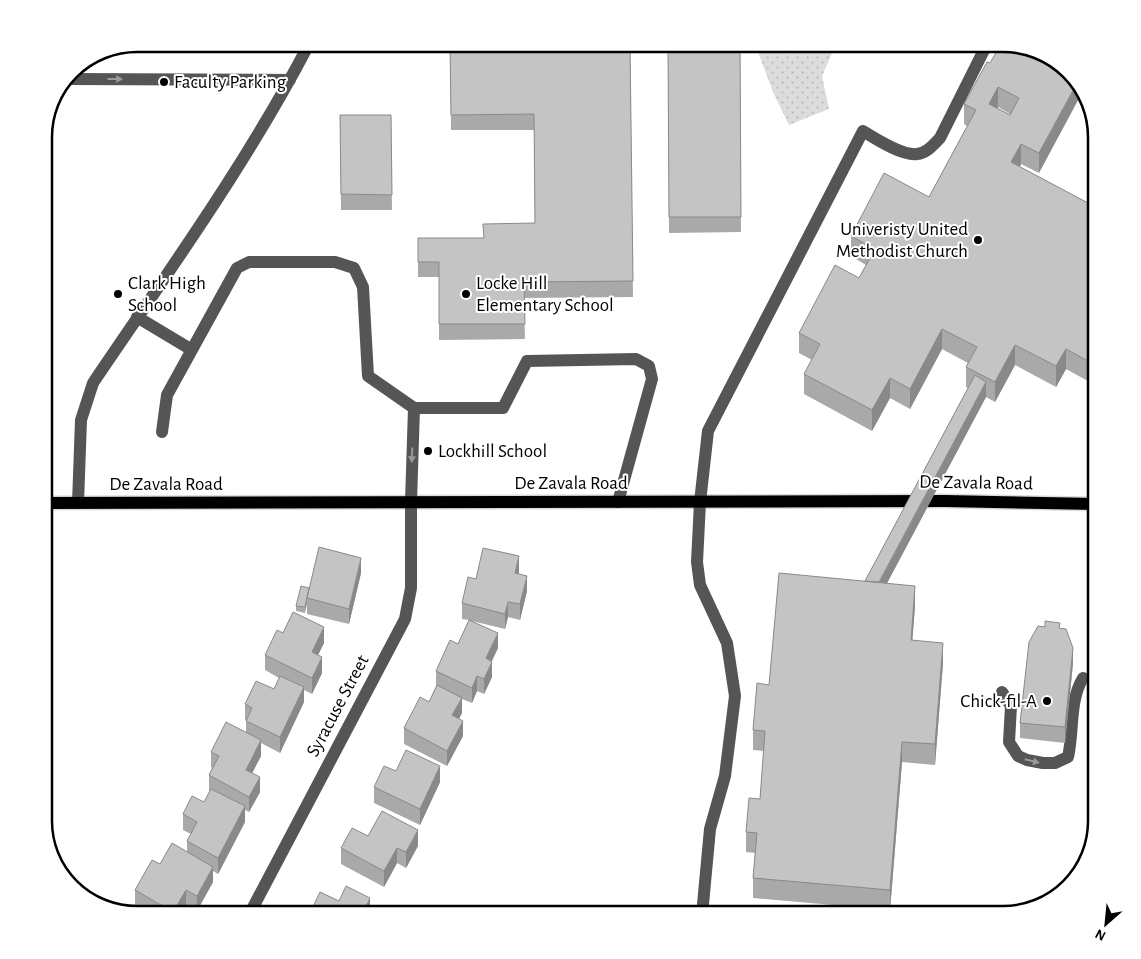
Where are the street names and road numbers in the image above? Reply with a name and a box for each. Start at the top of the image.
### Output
street label: De Zavala Road [919,473,1033,493]
street label: De Zavala Road [514,474,628,493]
street label: De Zavala Road [109,475,223,494]
street label: Syracuse Street [303,652,373,760]

